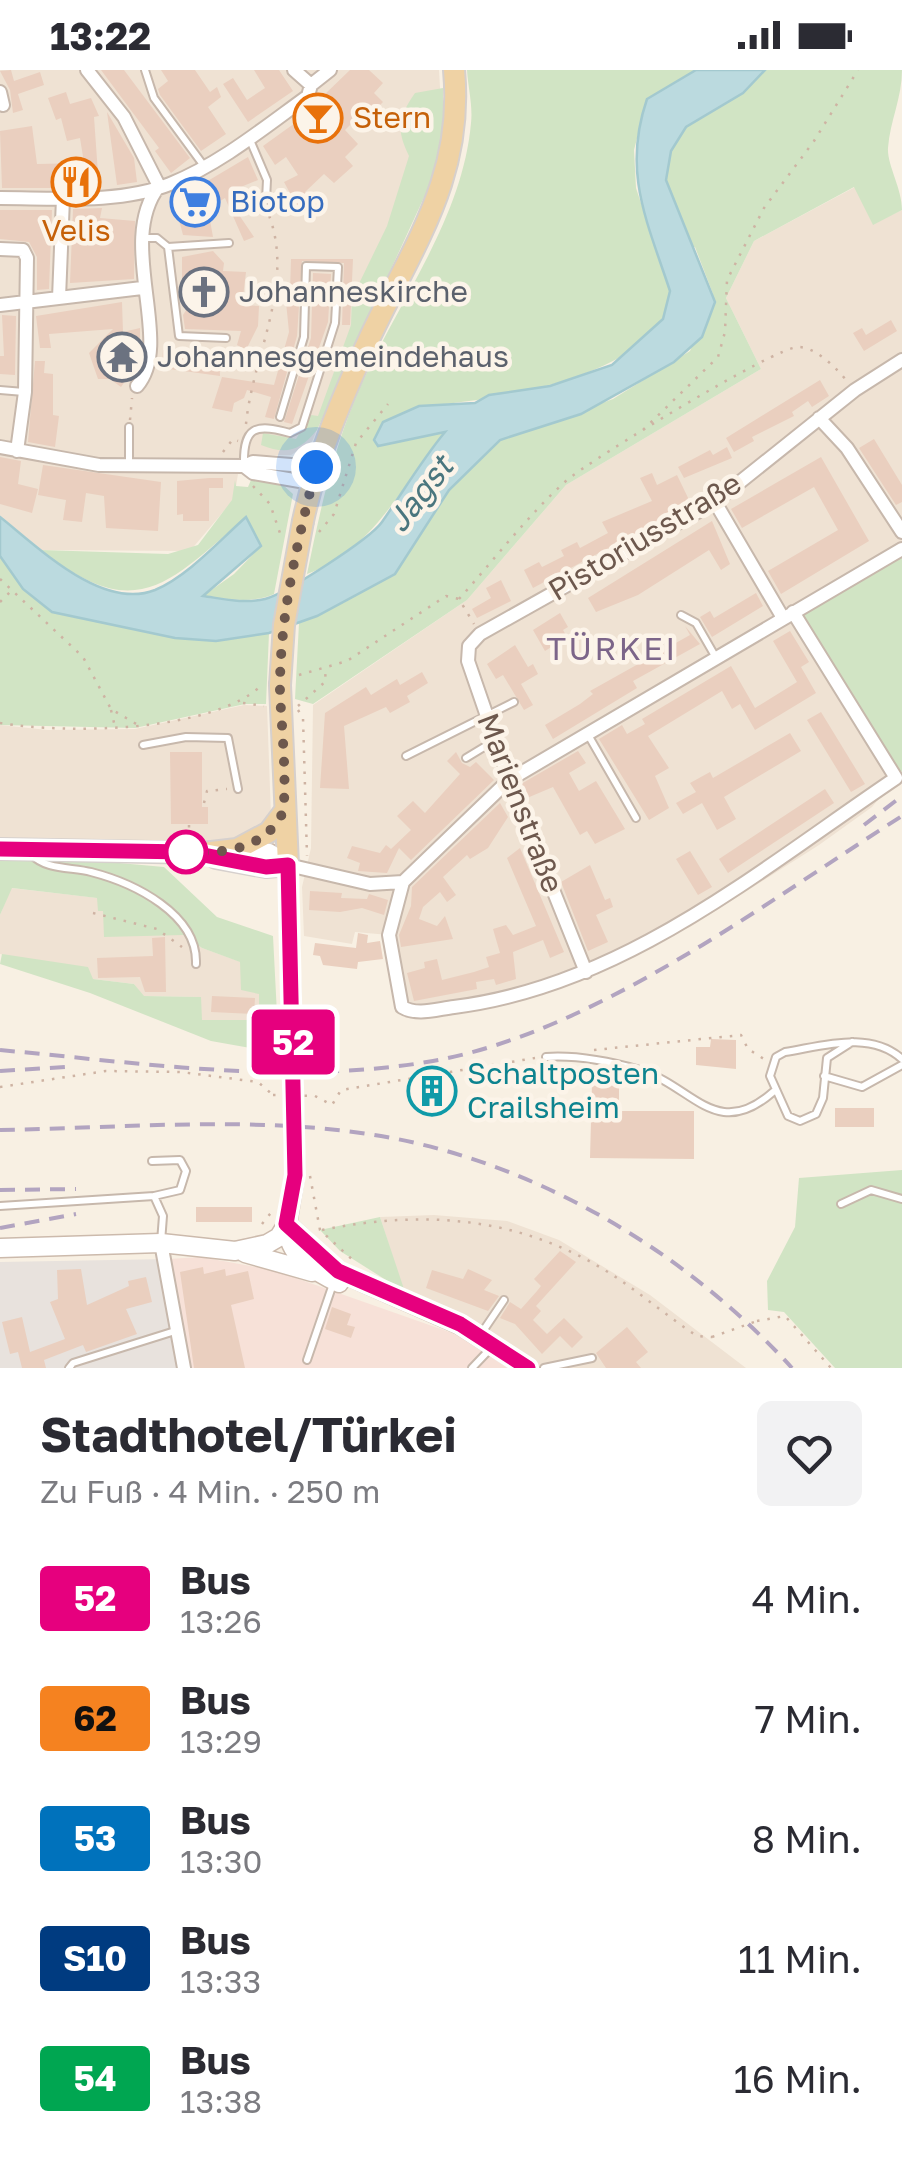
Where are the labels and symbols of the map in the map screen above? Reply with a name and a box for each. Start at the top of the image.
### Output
bar icon: Stern [292,92,344,144]
place label: Stern [353,99,431,135]
restaurant icon: Velis [50,156,102,208]
supermarket icon: Biotop [169,176,221,228]
place label: Biotop [230,183,325,219]
place label: Velis [41,212,111,248]
church icon: Johanneskirche [178,266,230,318]
place label: Johanneskirche [239,273,468,309]
temple icon: Johannesgemeindehaus [96,331,148,383]
place label: Johannesgemeindehaus [157,338,509,374]
your location [291,442,341,492]
water label: Jagst [378,446,462,539]
street label: Pistoriusstraße [542,464,747,608]
district label: TÜRKEI [546,629,678,667]
street label: Marienstraße [470,708,572,897]
unlabelled marker [165,831,207,873]
line badge: 52 [248,1010,338,1074]
place label: Schaltposten Crailsheim [467,1055,659,1125]
building icon: Schaltposten Crailsheim [406,1065,458,1117]

